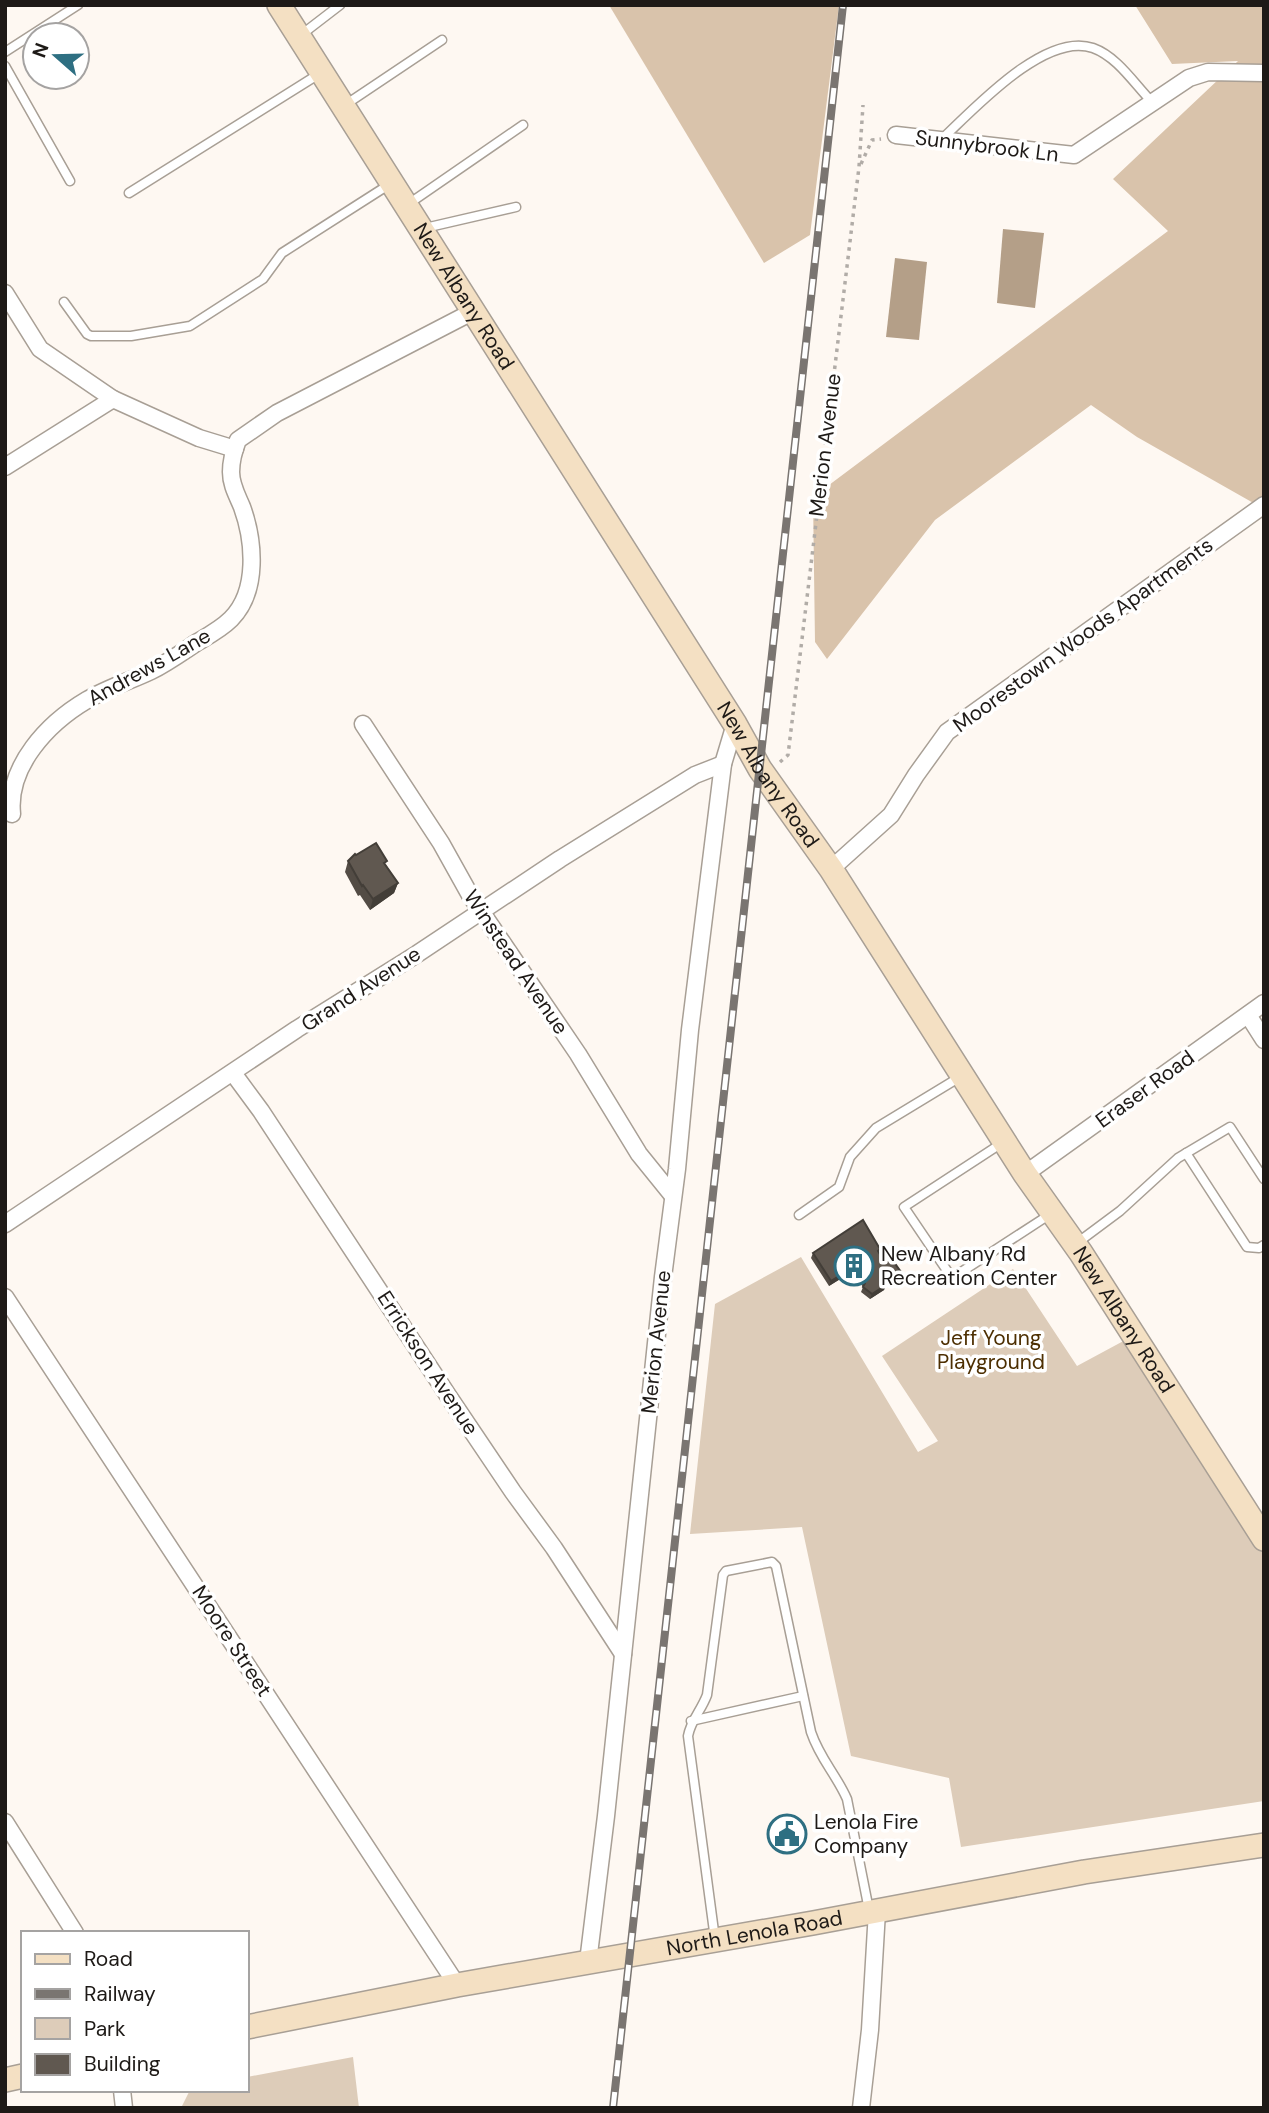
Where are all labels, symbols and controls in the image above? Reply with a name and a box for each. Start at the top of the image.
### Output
north arrow [21,21,91,91]
text: N [26,40,55,61]
street label: Sunnybrook Ln [914,123,1060,169]
street label: New Albany Road [407,218,521,375]
street label: Merion Avenue [802,372,848,518]
street label: Moorestown Woods Apartments [947,531,1219,739]
street label: Andrews Lane [82,622,216,712]
street label: New Albany Road [710,696,826,853]
street label: Winstead Avenue [457,884,575,1040]
street label: Grand Avenue [296,940,426,1038]
street label: Eraser Road [1090,1044,1200,1134]
place label: New Albany Rd Recreation Center [881,1240,1057,1292]
street label: New Albany Road [1066,1241,1181,1398]
building icon: New Albany Rd Recreation Center [833,1245,875,1287]
street label: Merion Avenue [635,1269,677,1415]
street label: Errickson Avenue [371,1286,485,1440]
park label: Jeff Young Playground [937,1324,1045,1376]
street label: Moore Street [186,1580,278,1702]
place label: Lenola Fire Company [814,1808,918,1860]
public building icon: Lenola Fire Company [766,1813,808,1855]
street label: North Lenola Road [664,1904,845,1962]
legend [21,1931,248,2092]
text: Road [84,1945,133,1973]
text: Railway [84,1980,156,2008]
text: Park [84,2015,126,2043]
text: Building [84,2050,161,2078]

